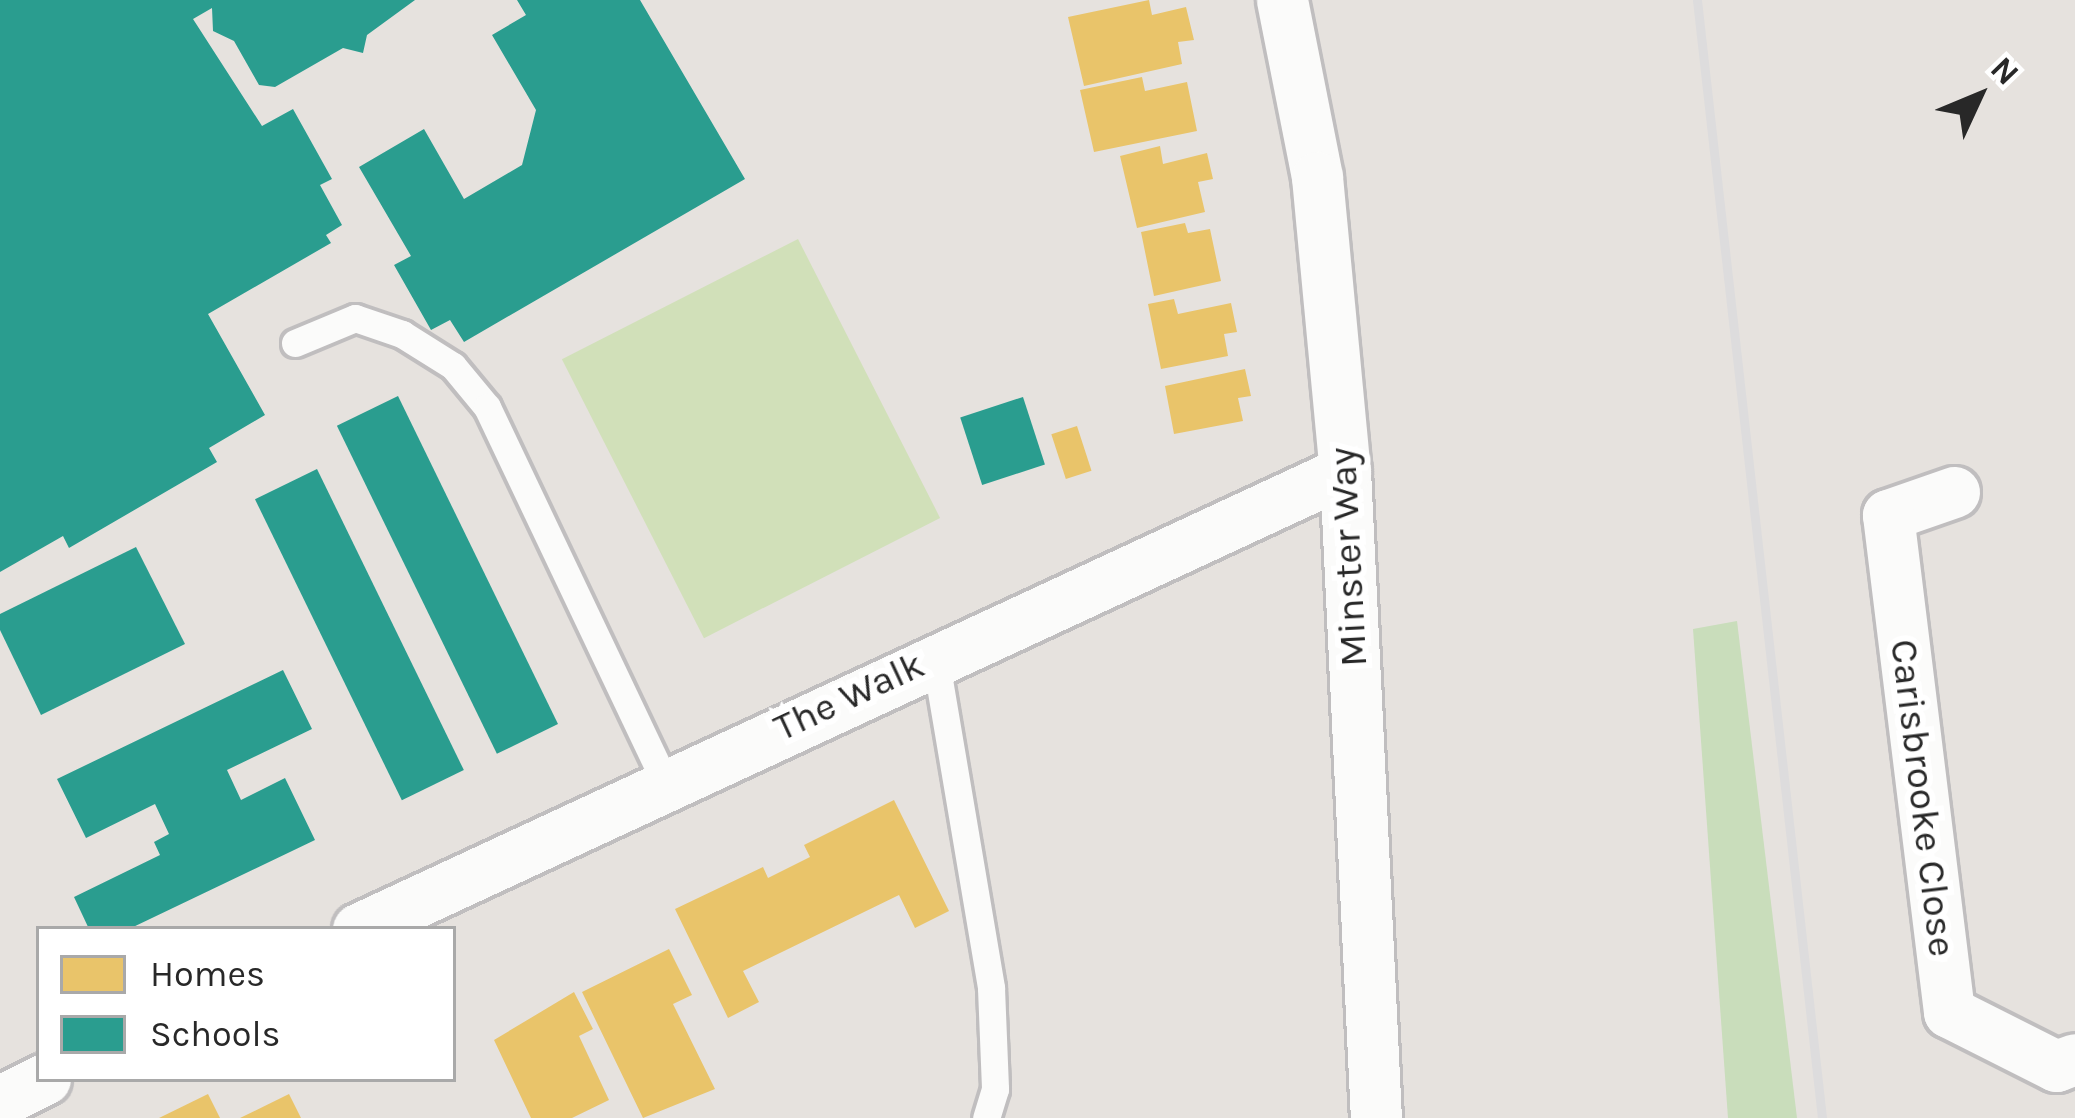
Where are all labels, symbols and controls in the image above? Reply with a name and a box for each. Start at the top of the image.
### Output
north arrow [1919,36,2039,156]
text: N [1983,49,2027,93]
street label: Minster Way [1319,446,1377,668]
street label: Carisbrooke Close [1880,637,1966,959]
street label: The Walk [766,641,932,751]
legend [36,926,456,1082]
text: Homes [150,953,265,995]
text: Schools [150,1013,280,1055]

